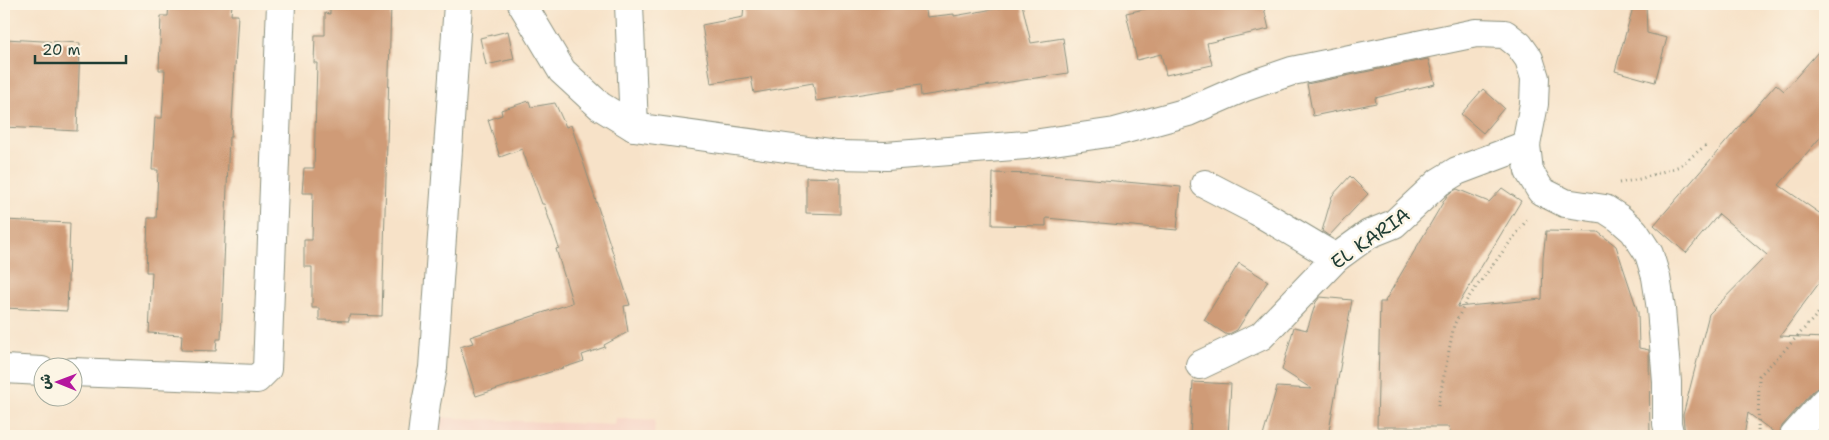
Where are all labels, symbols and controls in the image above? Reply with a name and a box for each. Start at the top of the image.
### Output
scale bar [35,32,126,64]
text: 20 m [42,40,81,60]
street label: EL KARIA [1326,202,1415,275]
north arrow [32,358,82,408]
text: ش [36,374,54,390]

